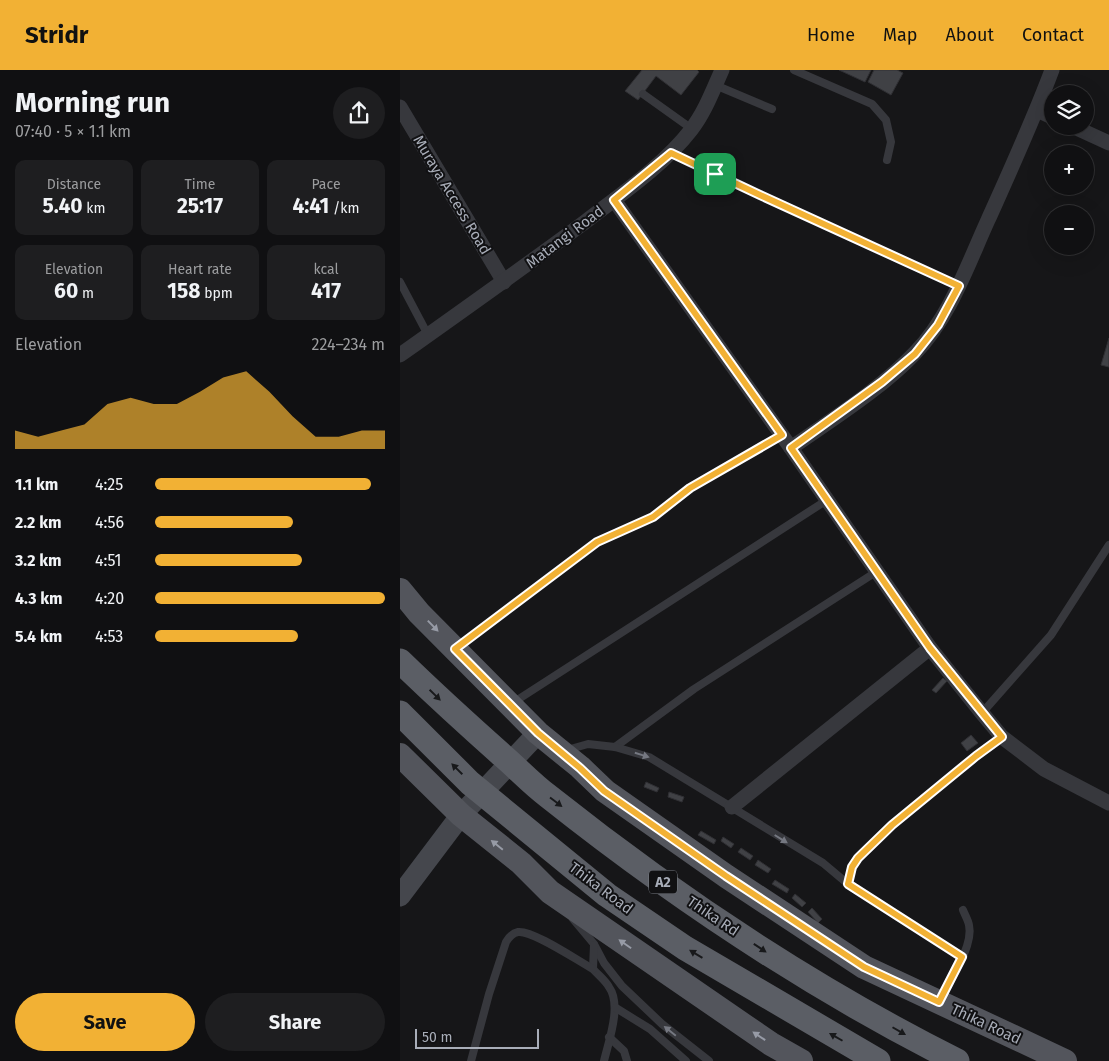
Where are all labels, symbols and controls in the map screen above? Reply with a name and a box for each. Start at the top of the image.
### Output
text: Stridr [25,21,88,49]
text: Home [807,24,855,46]
text: Map [883,24,917,46]
text: About [945,24,994,46]
text: Contact [1022,24,1084,46]
map controls [1044,85,1094,255]
button: layers [1044,85,1094,135]
text: Morning run [15,86,170,119]
button: share [333,87,385,139]
text: 07:40 · 5 × 1.1 km [15,122,131,141]
street label: Muraya Access Road [409,132,495,258]
button: + [1044,145,1094,195]
pin [694,153,736,195]
icon: arrive [701,160,729,188]
text: Distance [47,176,101,193]
text: Time [185,176,215,193]
text: Pace [311,176,341,193]
text: 5.40 [43,193,83,219]
text: 25:17 [177,193,223,219]
text: 4:41 [292,193,329,219]
text: km [83,200,105,217]
text: /km [329,200,360,217]
street label: Matangi Road [523,202,607,272]
button: − [1044,205,1094,255]
text: Elevation [45,261,103,278]
text: Heart rate [168,261,232,278]
text: kcal [313,261,339,278]
text: 60 [54,278,78,304]
text: 158 [167,278,200,304]
text: 417 [311,278,341,304]
text: m [78,285,94,302]
text: bpm [200,285,233,302]
text: Elevation [15,335,82,354]
text: 224–234 m [312,335,385,354]
text: 1.1 km [15,475,58,494]
text: 4:25 [95,475,123,494]
text: 2.2 km [15,513,62,532]
text: 4:56 [95,513,124,532]
text: 3.2 km [15,551,62,570]
text: 4:51 [95,551,122,570]
text: 4.3 km [15,589,63,608]
text: 4:20 [95,589,124,608]
one-way arrow [427,620,439,632]
text: 5.4 km [15,627,62,646]
text: 4:53 [95,627,123,646]
one-way arrow [429,689,441,701]
one-way arrow [635,751,650,759]
one-way arrow [451,764,463,776]
one-way arrow [550,797,563,808]
one-way arrow [774,834,788,843]
one-way arrow [490,839,503,850]
street label: Thika Road [566,858,636,918]
road number: A2 [649,870,677,894]
street label: Thika Rd [684,892,742,940]
one-way arrow [618,939,632,949]
one-way arrow [753,943,766,953]
one-way arrow [689,950,702,959]
button: Save [15,993,195,1051]
button: Share [205,993,385,1051]
street label: Thika Road [948,1000,1024,1048]
scale bar [415,1026,539,1049]
one-way arrow [664,1026,677,1037]
one-way arrow [893,1027,906,1036]
text: 50 m [422,1029,453,1046]
one-way arrow [752,1031,766,1041]
one-way arrow [829,1032,842,1041]

